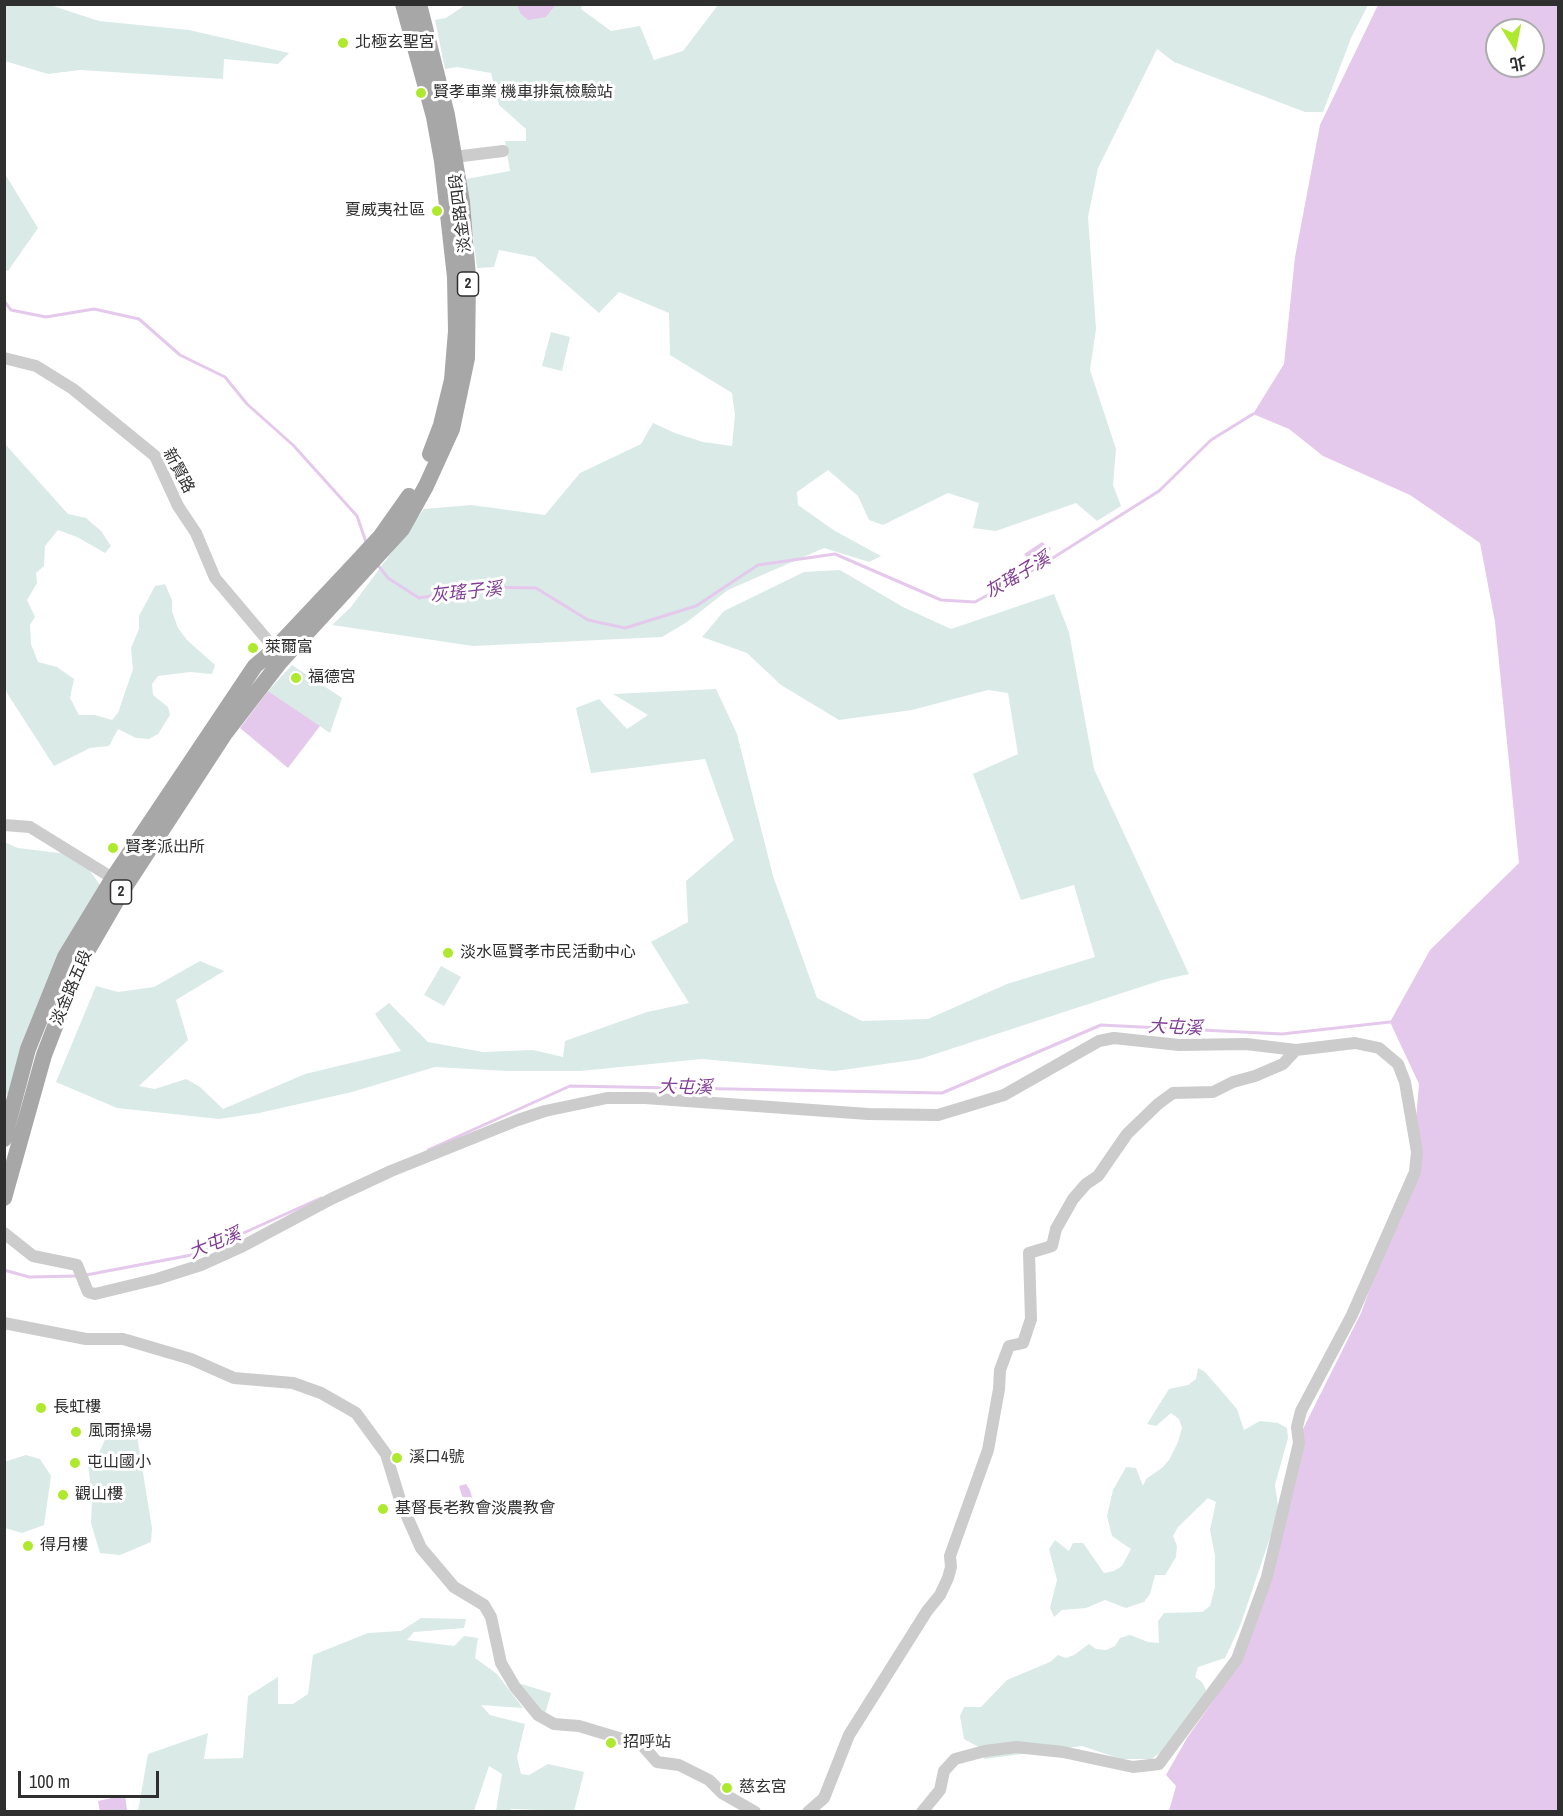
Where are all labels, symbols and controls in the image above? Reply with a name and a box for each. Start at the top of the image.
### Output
north arrow [1485,18,1545,78]
place label: 北極玄聖宮 [355,33,435,53]
marker: 北極玄聖宮 [336,36,350,50]
text: 北 [1508,52,1528,76]
place label: 賢孝車業 機車排氣檢驗站 [433,83,613,103]
marker: 賢孝車業 機車排氣檢驗站 [414,86,428,100]
street label: 淡金路四段 [447,172,475,254]
place label: 夏威夷社區 [345,201,425,221]
marker: 夏威夷社區 [430,204,444,218]
road number: 2 [458,272,478,296]
street label: 新賢路 [158,445,198,497]
water label: 灰瑤子溪 [982,548,1054,604]
water label: 灰瑤子溪 [429,578,503,608]
place label: 萊爾富 [265,638,313,658]
marker: 萊爾富 [246,641,260,655]
place label: 福德宮 [308,668,356,688]
marker: 福德宮 [289,671,303,685]
place label: 賢孝派出所 [125,838,205,858]
marker: 賢孝派出所 [106,841,120,855]
road number: 2 [110,880,132,904]
place label: 淡水區賢孝市民活動中心 [460,943,636,963]
marker: 淡水區賢孝市民活動中心 [441,946,455,960]
street label: 淡金路五段 [48,947,96,1029]
water label: 大屯溪 [1147,1016,1203,1040]
water label: 大屯溪 [658,1077,712,1099]
water label: 大屯溪 [186,1224,244,1264]
place label: 長虹樓 [53,1398,101,1418]
marker: 長虹樓 [34,1401,48,1415]
place label: 風雨操場 [88,1422,152,1442]
marker: 風雨操場 [69,1425,83,1439]
place label: 溪口4號 [409,1448,464,1468]
marker: 溪口4號 [390,1451,404,1465]
place label: 屯山國小 [87,1453,151,1473]
marker: 屯山國小 [68,1456,82,1470]
place label: 觀山樓 [75,1485,123,1505]
marker: 觀山樓 [56,1488,70,1502]
place label: 基督長老教會淡農教會 [395,1499,555,1519]
marker: 基督長老教會淡農教會 [376,1502,390,1516]
place label: 得月樓 [40,1536,88,1556]
marker: 得月樓 [21,1539,35,1553]
place label: 招呼站 [623,1733,671,1753]
marker: 招呼站 [604,1736,618,1750]
scale bar [21,1759,162,1797]
text: 100 m [29,1769,70,1794]
place label: 慈玄宮 [739,1778,787,1798]
marker: 慈玄宮 [720,1781,734,1795]

